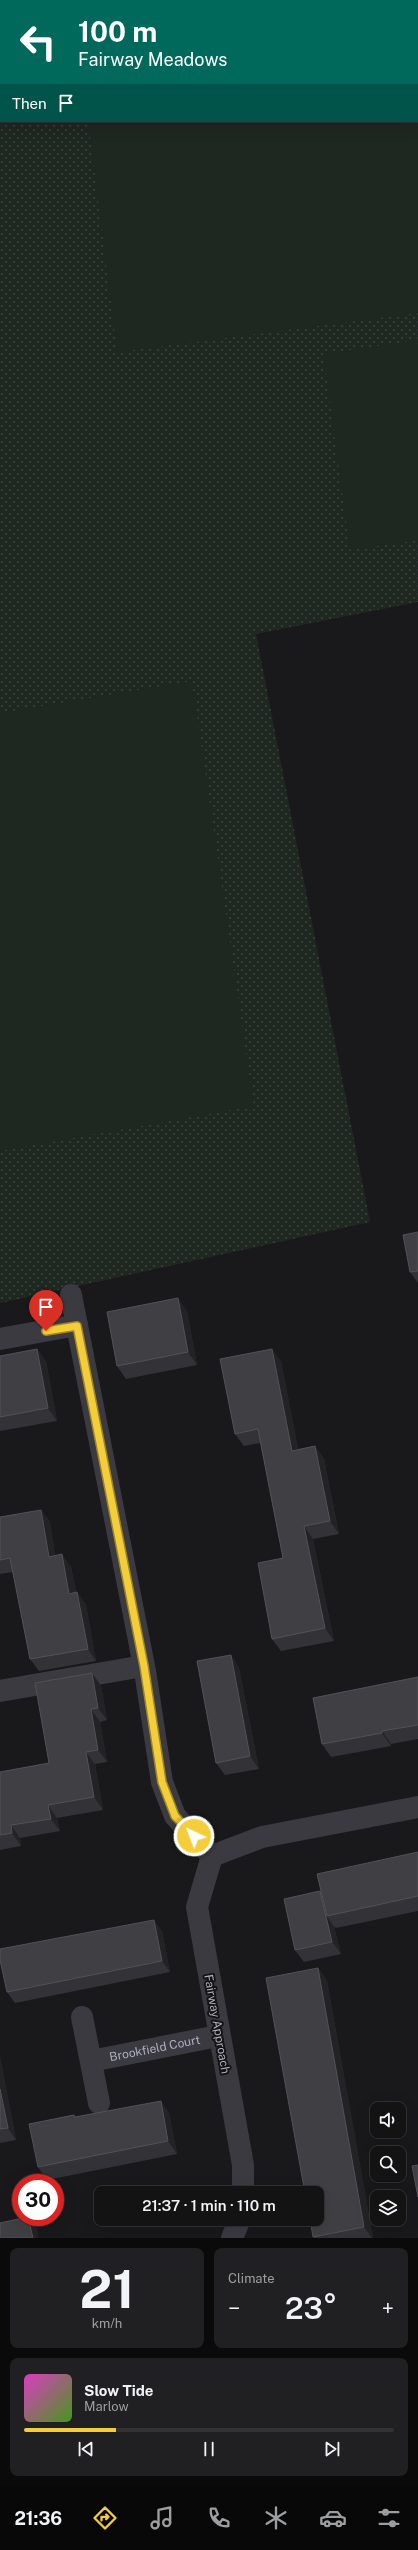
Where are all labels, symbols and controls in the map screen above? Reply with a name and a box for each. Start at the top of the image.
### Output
text: 100 m [78,15,157,48]
icon: left [12,16,64,68]
text: Fairway Meadows [78,49,227,70]
icon: arrive [55,92,77,114]
text: Then [12,95,47,112]
pin [29,1290,63,1331]
icon: arrive [35,1296,57,1318]
position arrow [173,1815,215,1857]
street label: Fairway Approach [201,1973,233,2075]
street label: Brookfield Court [108,2033,202,2064]
map controls [370,2102,406,2226]
button: sound [370,2102,406,2138]
button: search [370,2146,406,2182]
speed limit sign: 30 [12,2174,64,2226]
button: layers [370,2190,406,2226]
text: 21:37 · 1 min · 110 m [142,2197,276,2214]
text: 21 [79,2259,135,2320]
text: Climate [228,2271,275,2286]
text: 23° [285,2290,337,2326]
text: − [228,2295,240,2321]
text: + [382,2295,394,2321]
text: km/h [92,2316,122,2331]
text: Slow Tide [84,2382,153,2399]
text: Marlow [84,2399,129,2414]
icon: previous [75,2438,97,2460]
icon: pause [198,2438,220,2460]
icon: next [321,2438,343,2460]
icon: directions [91,2504,119,2532]
icon: music [148,2504,176,2532]
icon: phone [205,2504,233,2532]
icon: climate [262,2504,290,2532]
icon: car [319,2504,347,2532]
icon: filters [375,2504,403,2532]
text: 21:36 [14,2508,62,2529]

